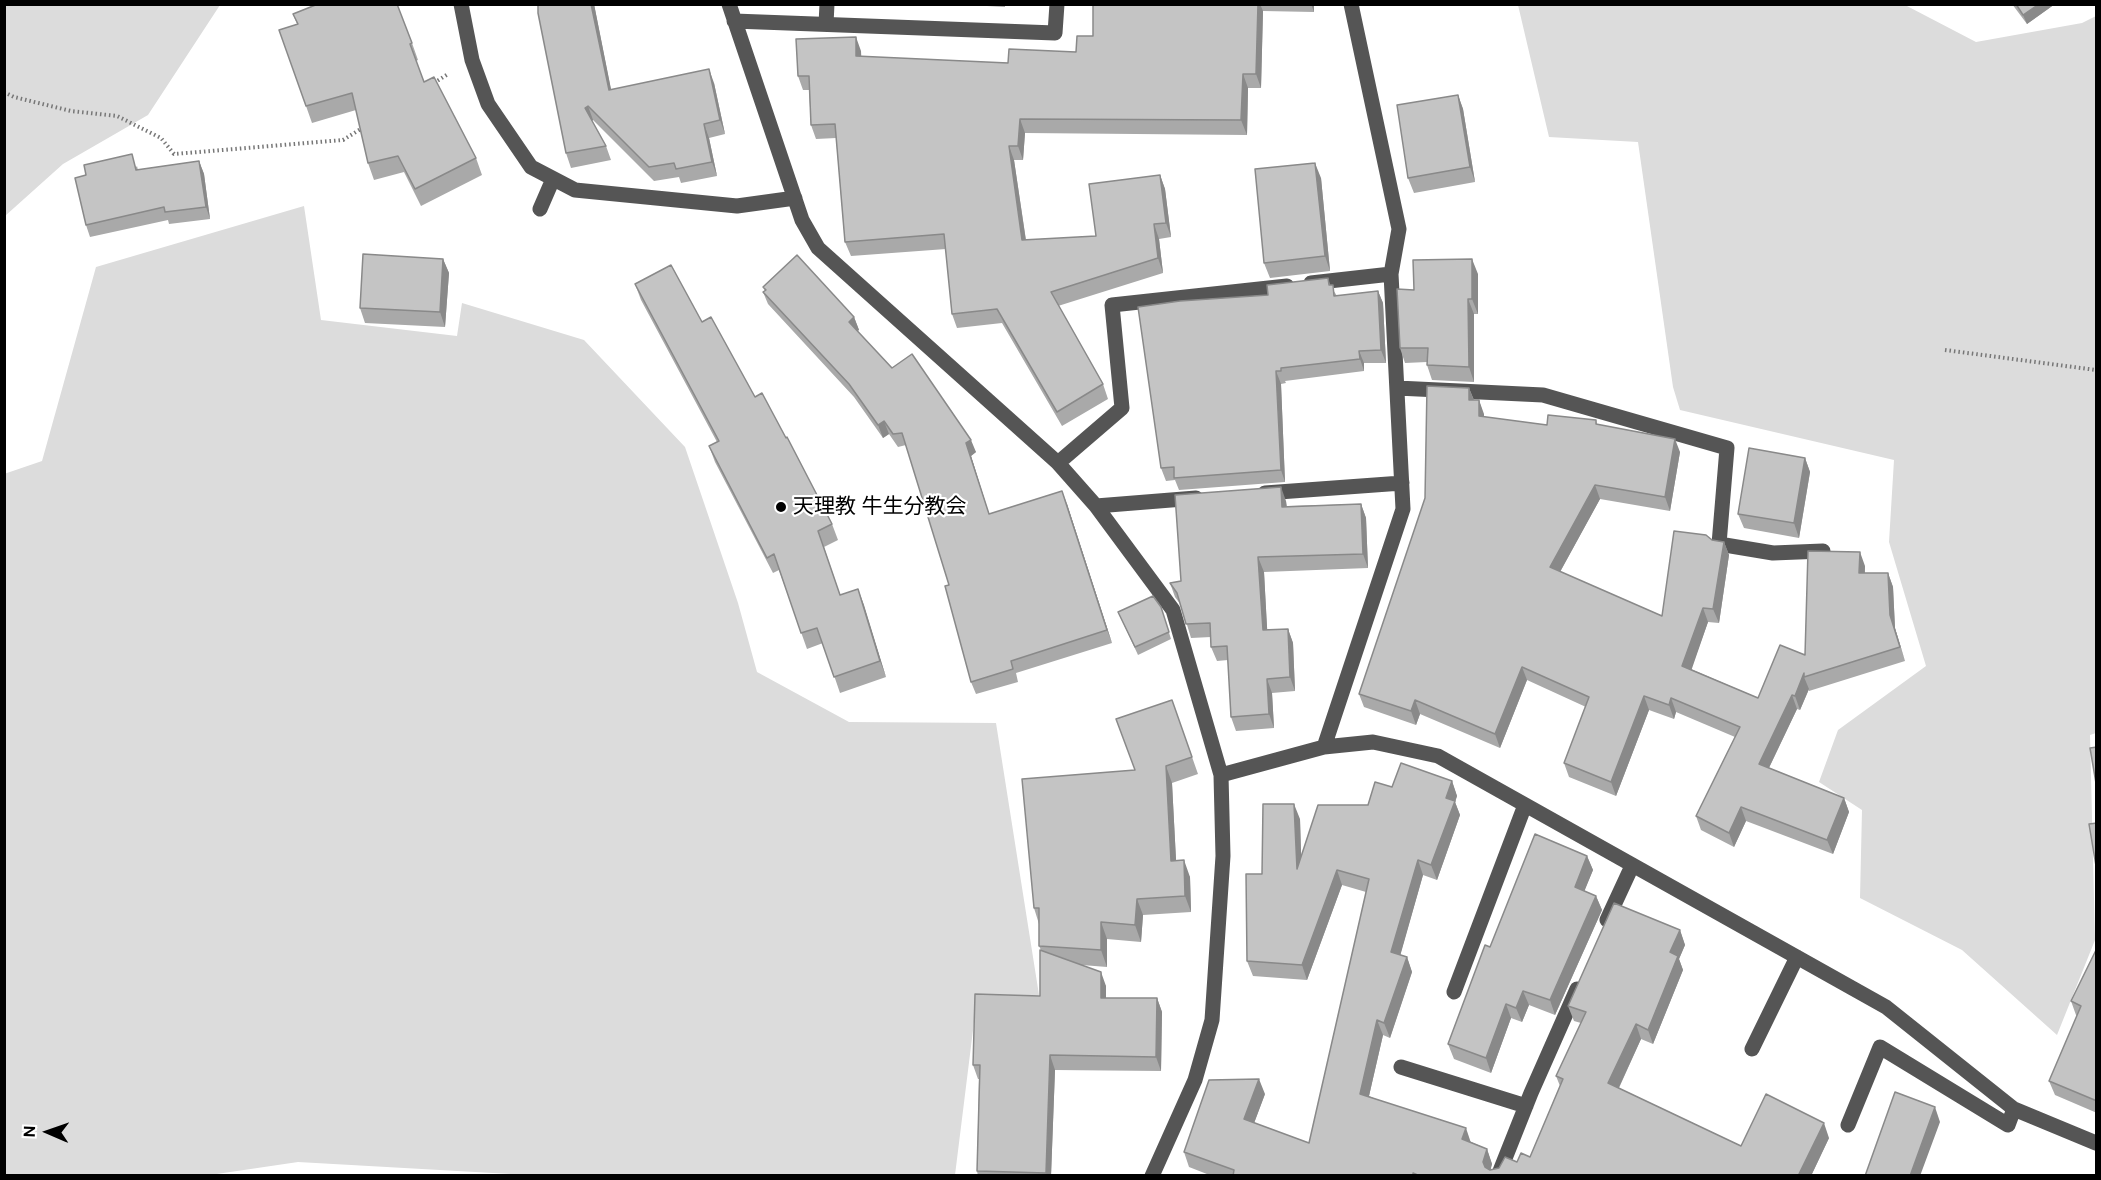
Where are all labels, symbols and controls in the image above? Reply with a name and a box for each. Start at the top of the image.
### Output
place label: 天理教 牛生分教会 [793,494,967,520]
marker: 天理教 牛生分教会 [774,500,788,514]
north arrow [18,1102,78,1162]
text: N [19,1125,40,1138]

